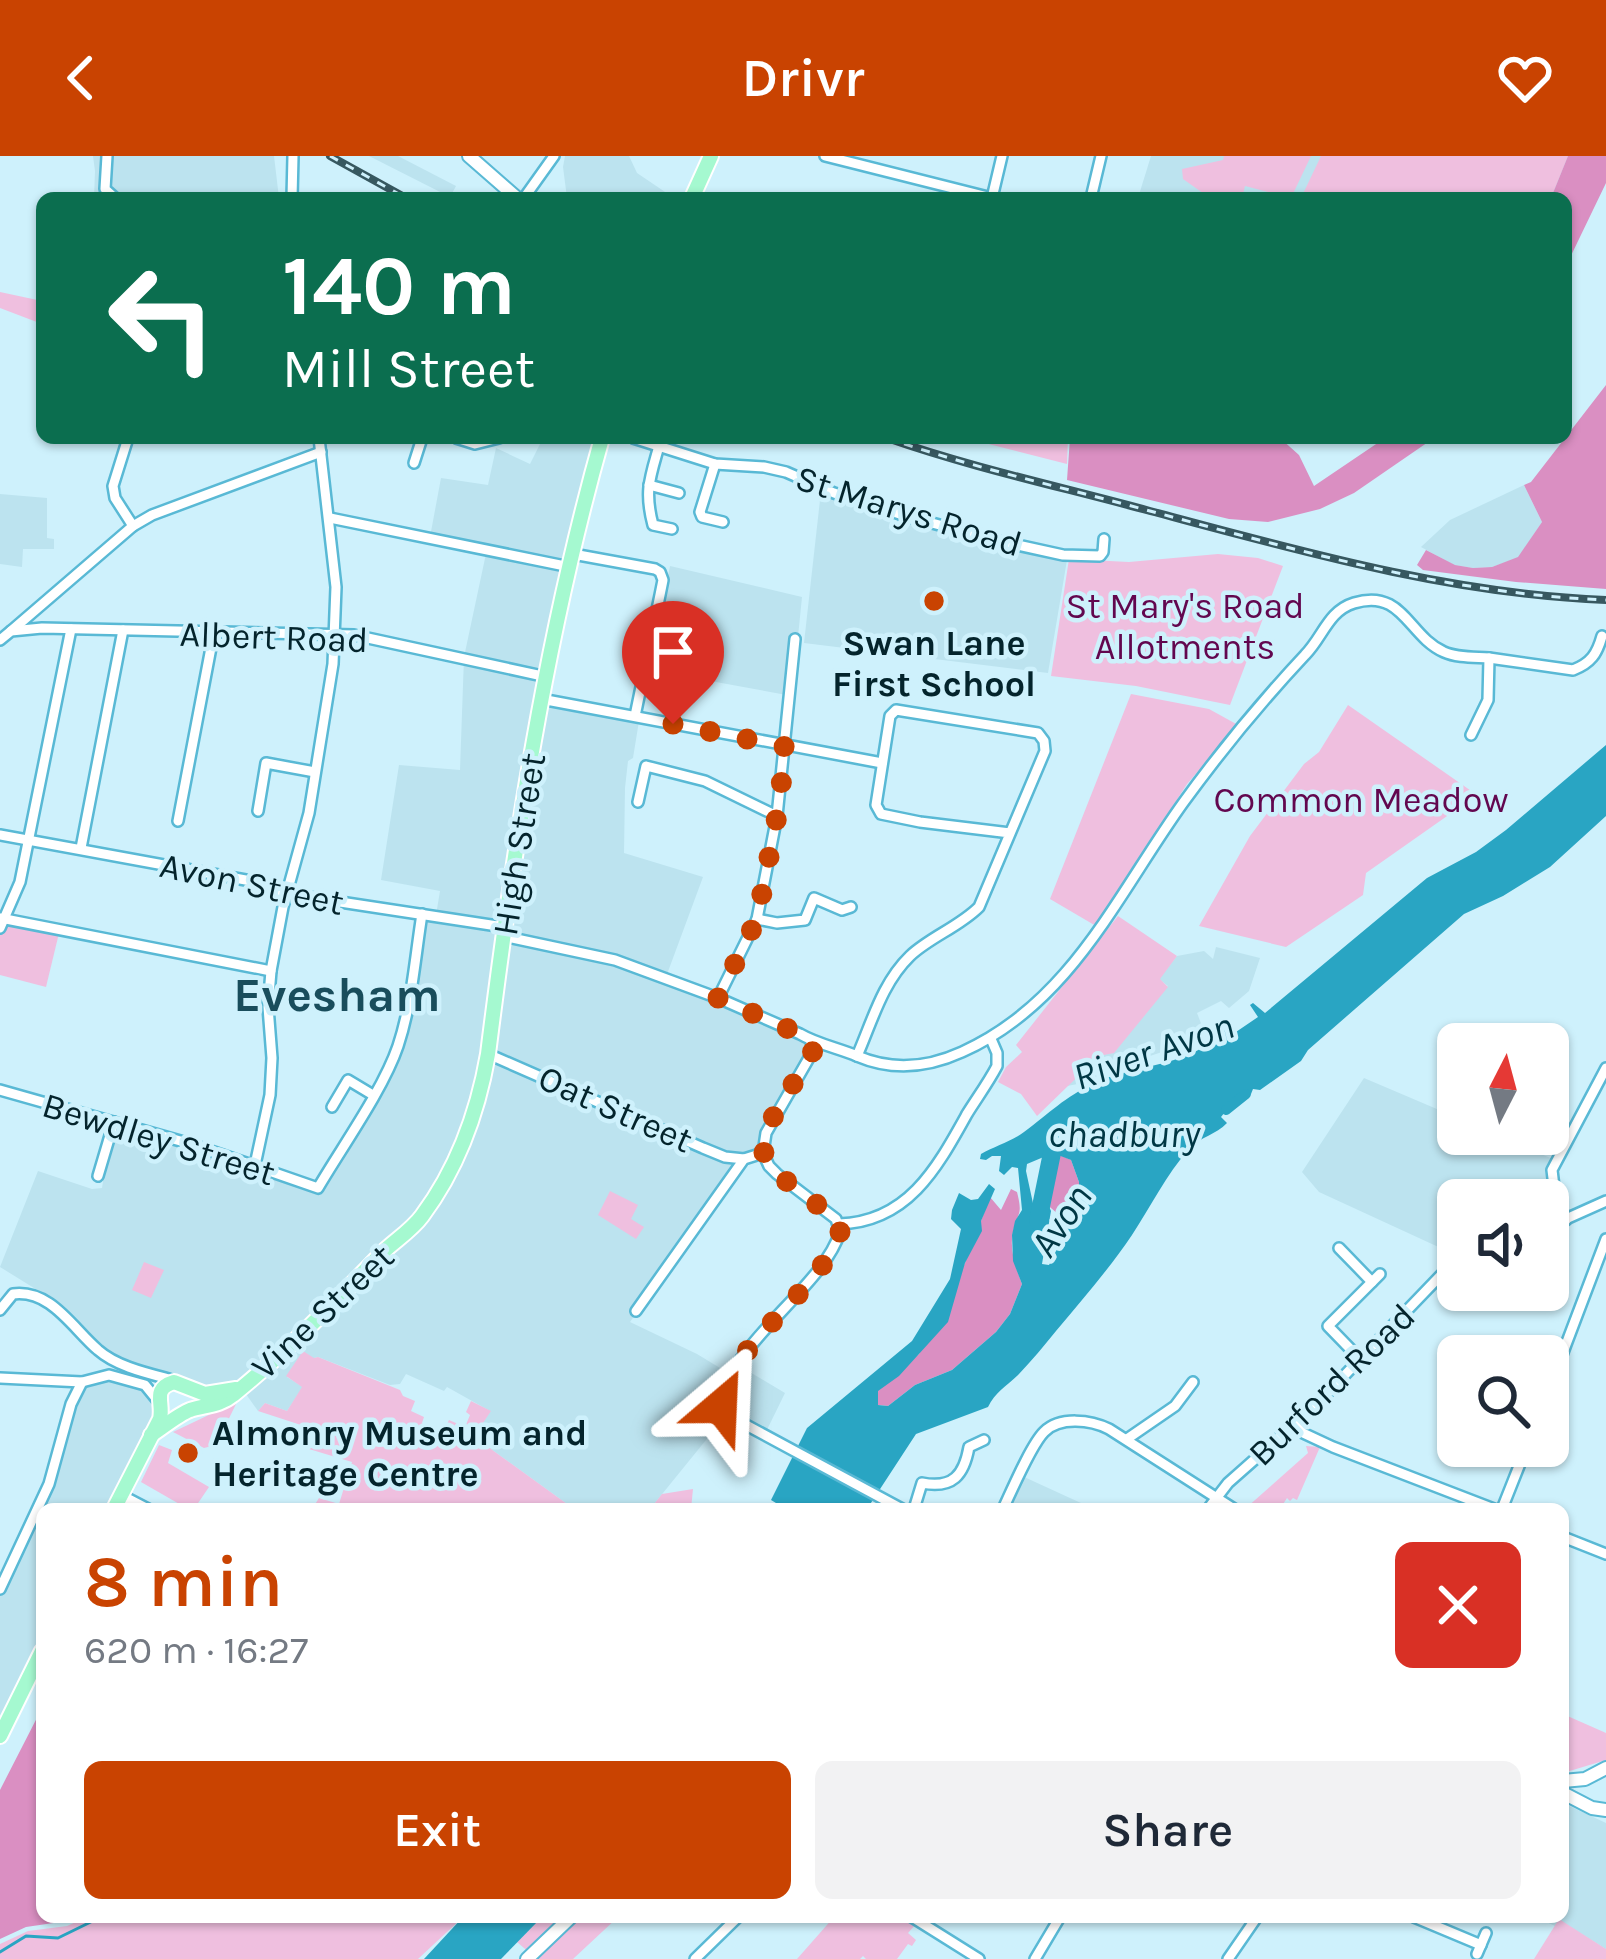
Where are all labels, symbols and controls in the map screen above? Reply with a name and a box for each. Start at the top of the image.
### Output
icon: back [48,45,114,111]
icon: heart [1492,45,1558,111]
text: Drivr [741,46,865,110]
text: 140 m [282,237,516,335]
icon: left [84,240,240,396]
text: Mill Street [282,337,535,401]
street label: St Marys Road [791,457,1027,565]
park label: St Mary's Road Allotments [1065,585,1305,668]
marker: Swan Lane First School [921,588,947,614]
pin [622,601,724,724]
street label: Albert Road [179,613,369,661]
icon: arrive [640,619,706,685]
place label: Swan Lane First School [832,622,1036,705]
street label: High Street [484,750,554,938]
park label: Common Meadow [1214,779,1508,821]
street label: Avon Street [156,844,347,924]
district label: Evesham [233,967,441,1023]
water label: River Avon [1067,1002,1240,1100]
north arrow [1437,1023,1569,1155]
map controls [1437,1023,1569,1467]
street label: Oat Street [532,1056,699,1161]
street label: Bewdley Street [37,1084,280,1194]
water label: chadbury [1048,1111,1201,1157]
water label: Avon [1020,1176,1102,1266]
button: sound [1437,1179,1569,1311]
street label: Vine Street [243,1235,402,1388]
street label: Burford Road [1240,1295,1424,1474]
button: search [1437,1335,1569,1467]
position arrow [658,1343,784,1469]
place label: Almonry Museum and Heritage Centre [212,1412,587,1496]
marker: Almonry Museum and Heritage Centre [175,1440,201,1466]
text: 8 min [84,1540,283,1624]
button: close [1395,1542,1521,1668]
text: 620 m · 16:27 [84,1627,308,1673]
button: Exit [84,1761,791,1899]
button: Share [815,1761,1521,1899]

